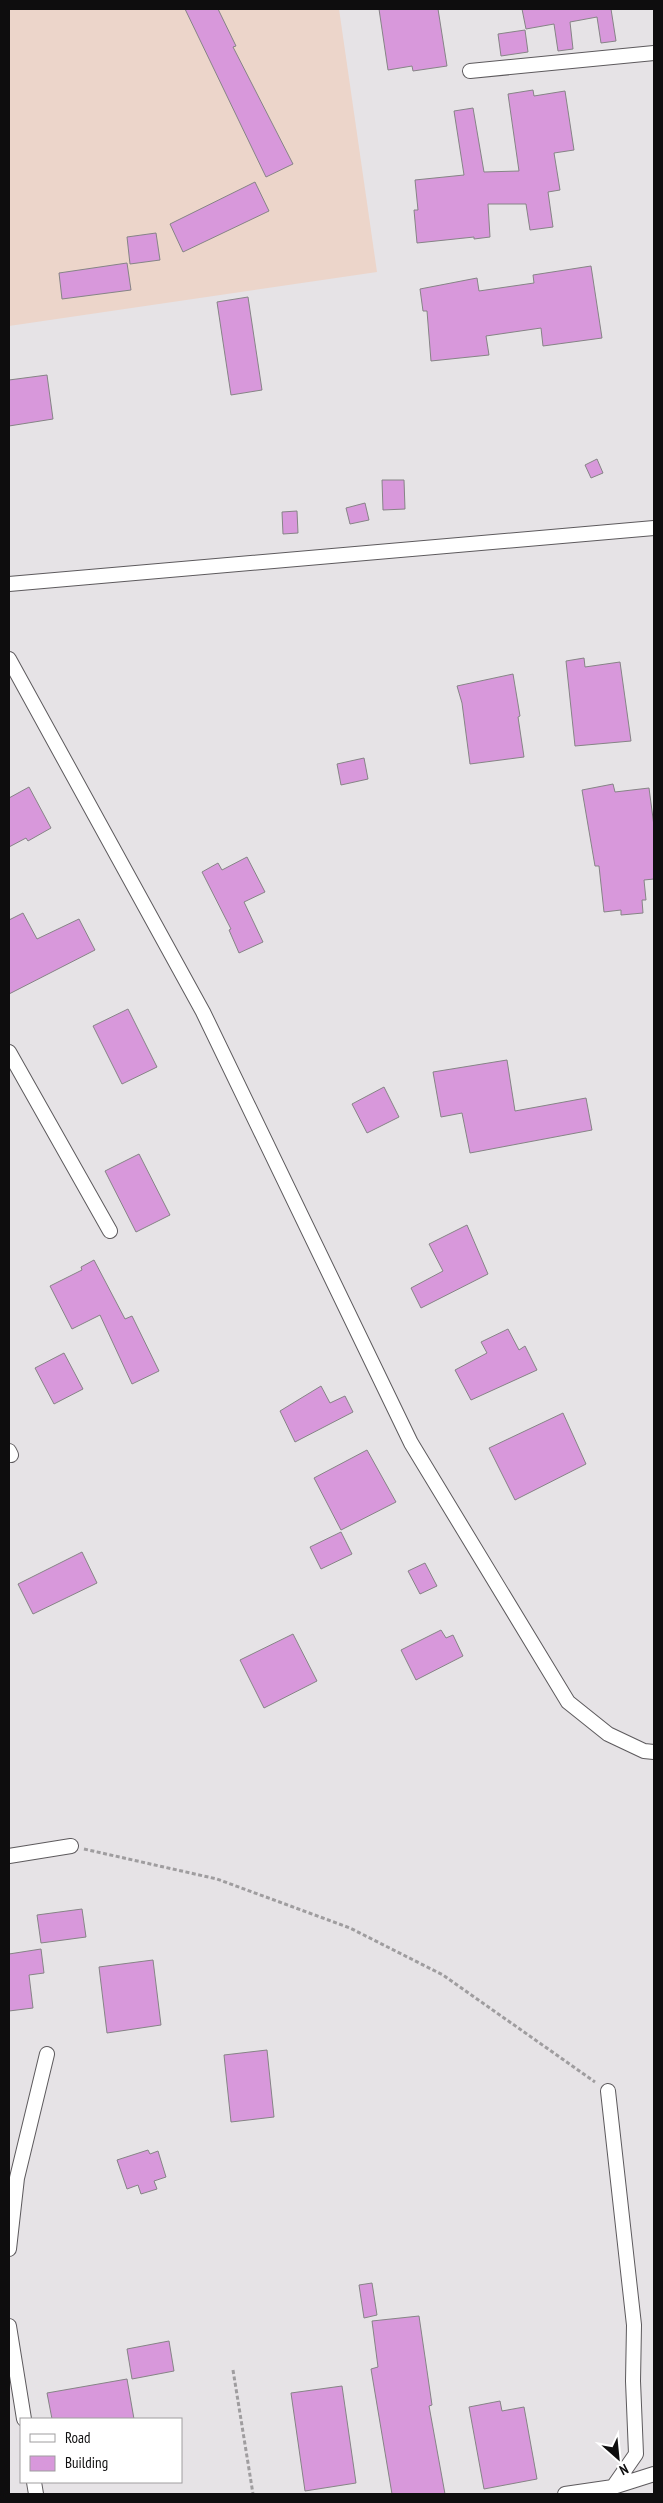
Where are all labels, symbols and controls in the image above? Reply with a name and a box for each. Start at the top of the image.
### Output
legend [20,2418,182,2483]
text: Road [65,2428,91,2447]
north arrow [593,2433,643,2483]
text: Building [65,2453,108,2472]
text: N [616,2460,631,2479]

